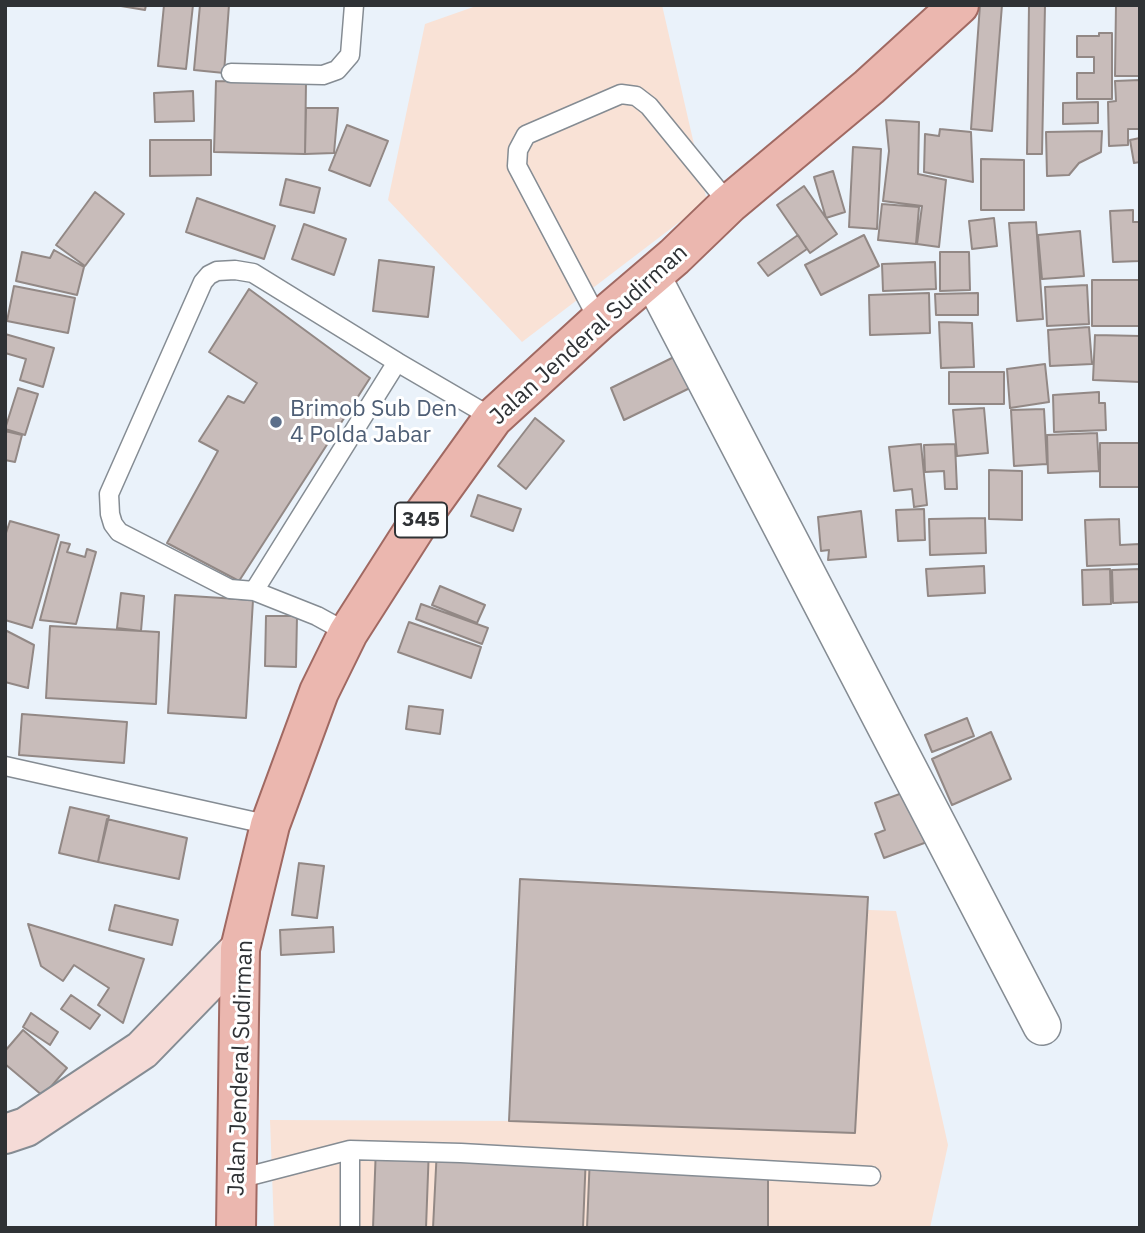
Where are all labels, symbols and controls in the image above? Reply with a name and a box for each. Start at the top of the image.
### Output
street label: Jalan Jenderal Sudirman [485,239,693,431]
place label: Brimob Sub Den 4 Polda Jabar [290,395,457,449]
marker: Brimob Sub Den 4 Polda Jabar [268,414,284,430]
road number: 345 [395,503,447,538]
street label: Jalan Jenderal Sudirman [223,940,259,1196]

